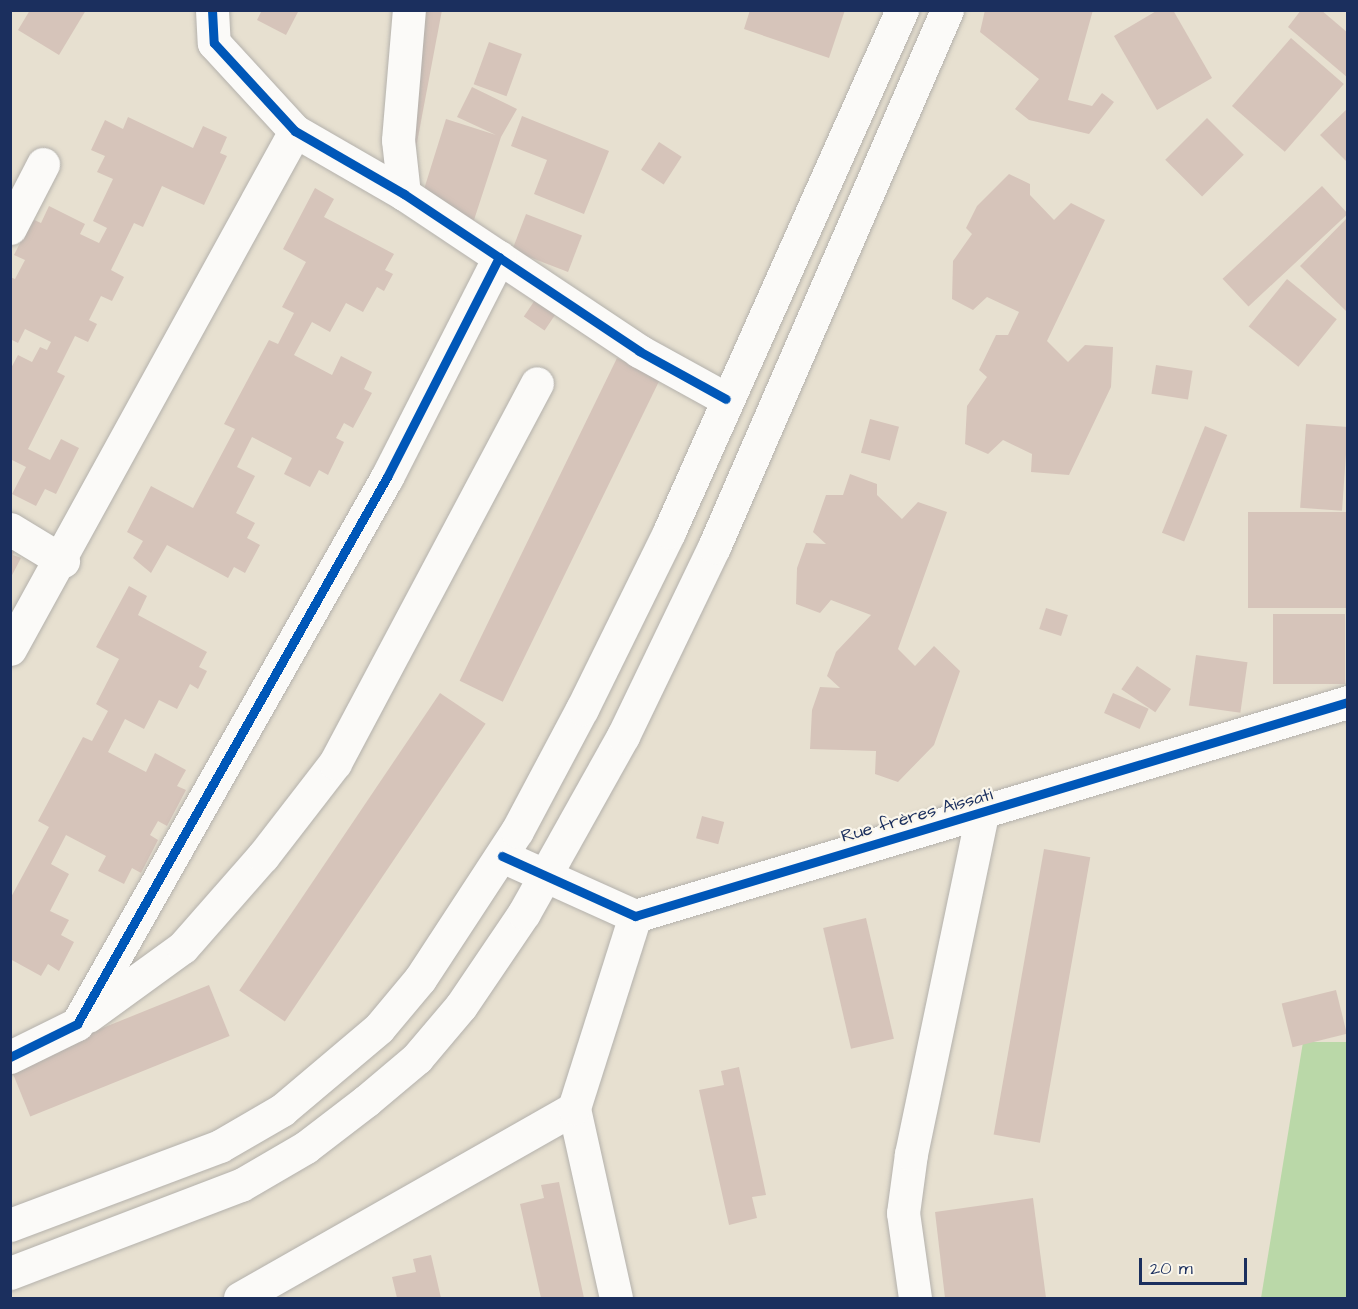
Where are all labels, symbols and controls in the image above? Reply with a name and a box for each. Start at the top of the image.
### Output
street label: Rue frères Aissati [839,784,995,848]
scale bar [1142,1246,1250,1284]
text: 20 m [1150,1256,1193,1281]

